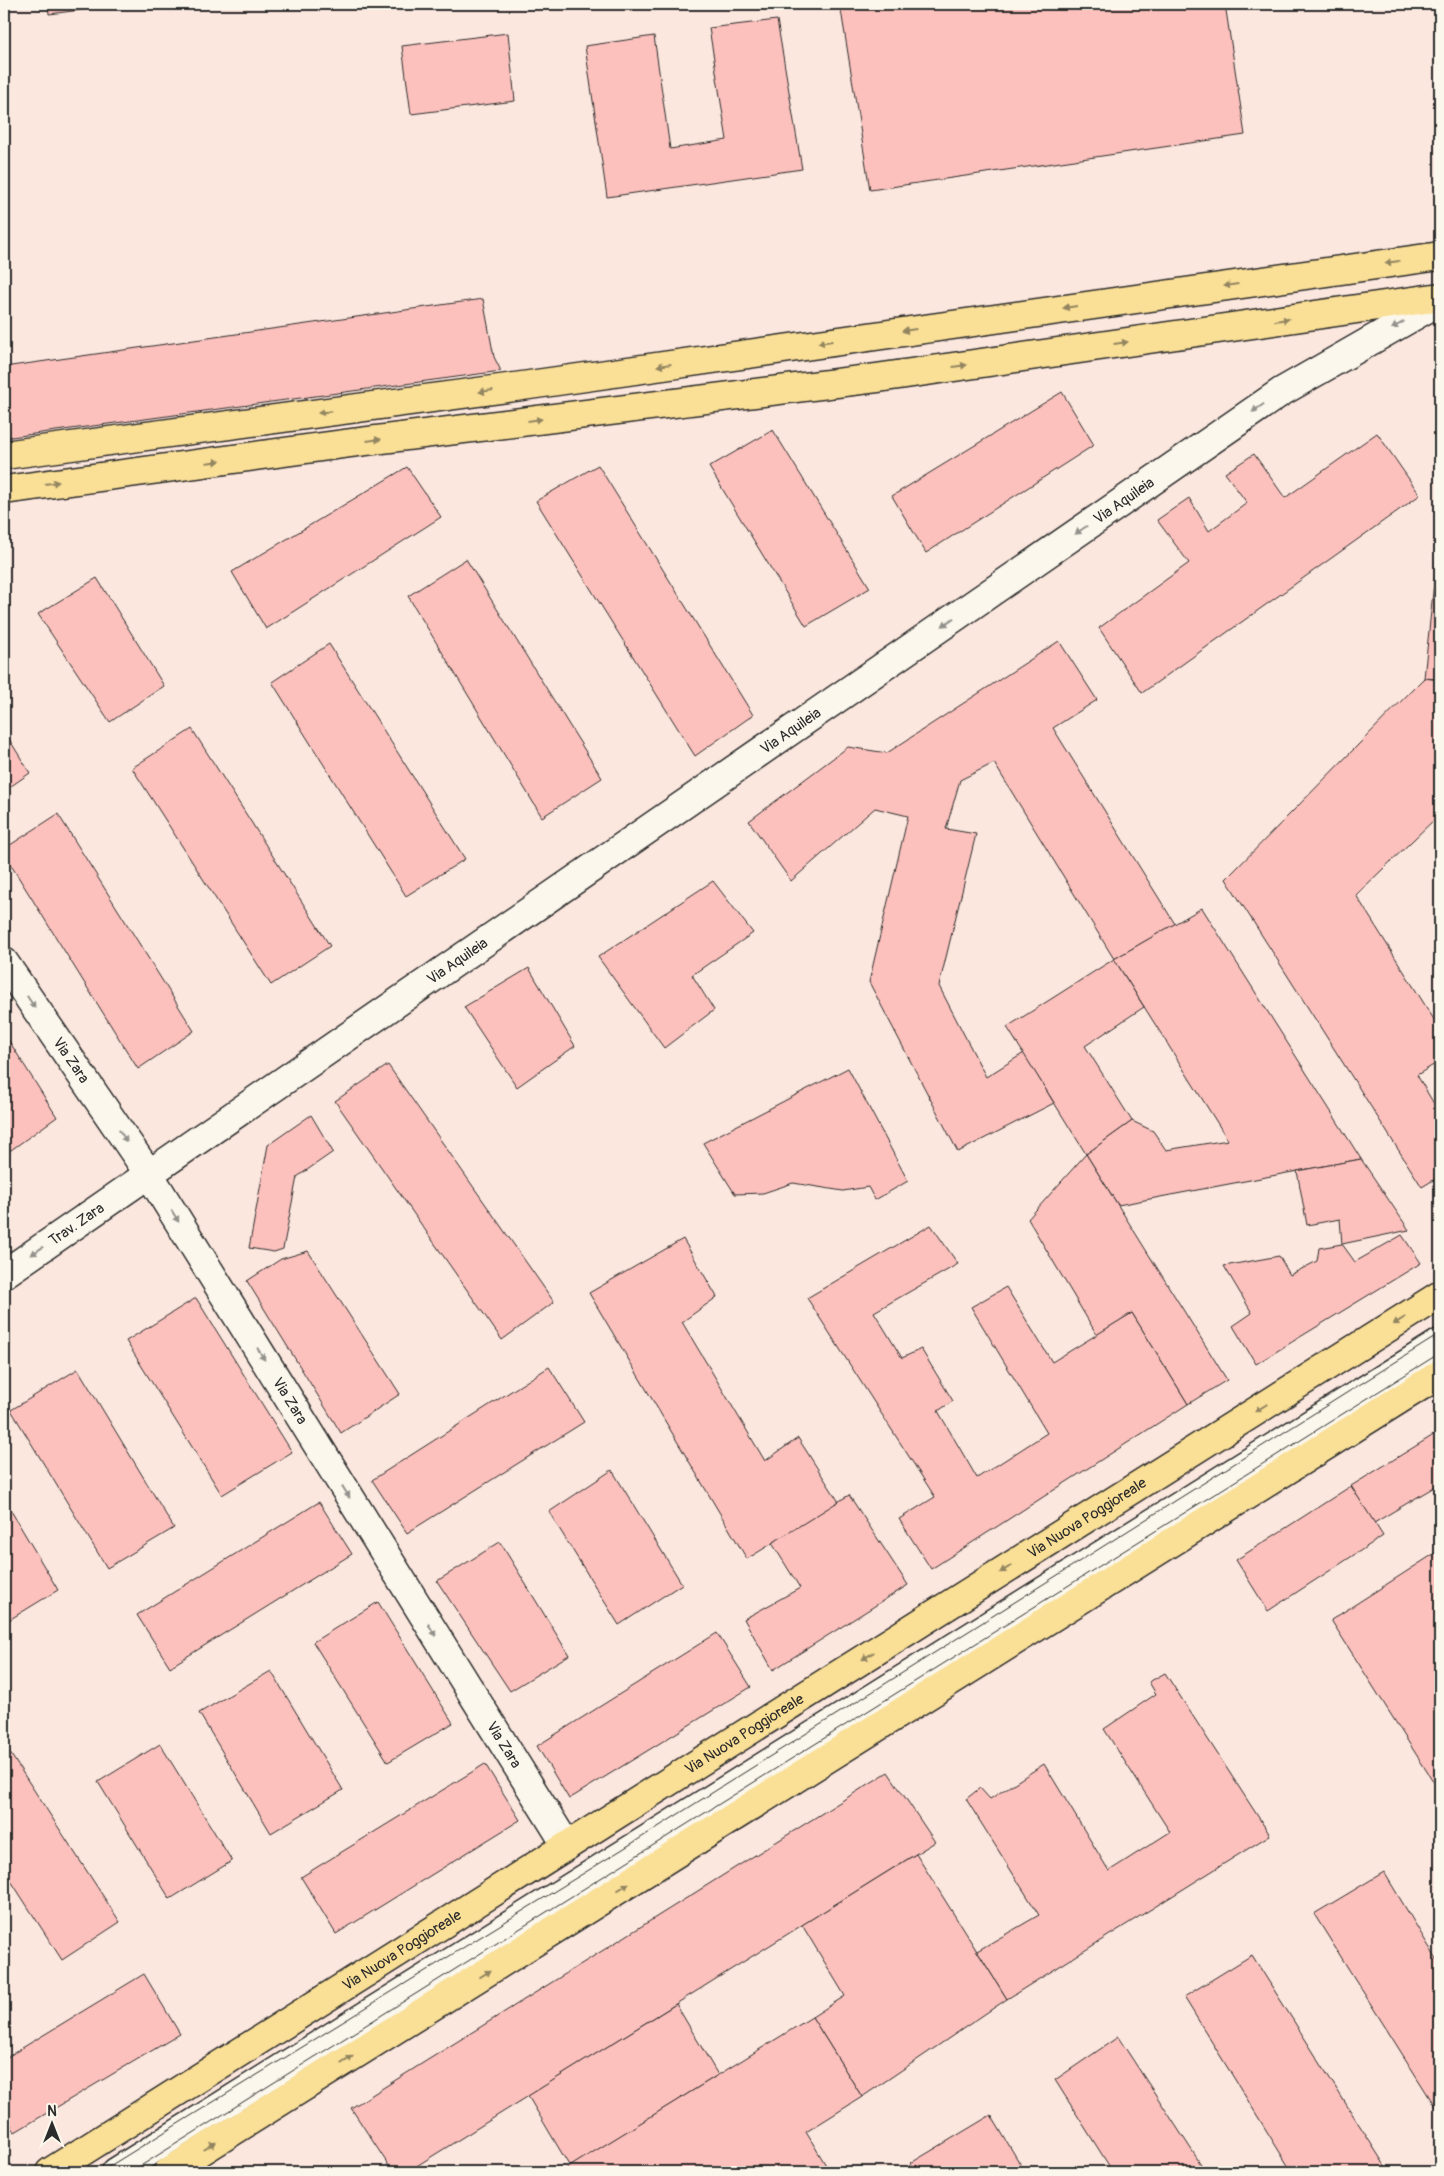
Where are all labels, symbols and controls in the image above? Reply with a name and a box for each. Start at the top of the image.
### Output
one-way arrow [1384,259,1400,267]
one-way arrow [1223,281,1239,289]
one-way arrow [1062,304,1078,312]
one-way arrow [1274,315,1290,323]
one-way arrow [1391,321,1405,330]
one-way arrow [901,326,917,334]
one-way arrow [816,338,832,346]
one-way arrow [1113,339,1129,347]
one-way arrow [656,362,672,370]
one-way arrow [952,362,968,370]
one-way arrow [477,387,493,395]
one-way arrow [1251,403,1265,413]
one-way arrow [316,408,332,416]
one-way arrow [528,416,544,424]
one-way arrow [367,436,383,444]
one-way arrow [205,458,221,466]
street label: Via Aquileia [1090,473,1158,529]
one-way arrow [44,479,60,487]
one-way arrow [1074,525,1088,535]
one-way arrow [941,617,954,627]
street label: Via Aquileia [757,704,825,759]
street label: Via Aquileia [424,934,492,989]
one-way arrow [26,995,36,1009]
street label: Via Zara [48,1034,93,1087]
one-way arrow [118,1129,128,1143]
street label: Trav. Zara [45,1199,108,1250]
one-way arrow [170,1209,179,1222]
one-way arrow [30,1246,44,1256]
one-way arrow [1392,1316,1406,1326]
one-way arrow [256,1347,265,1360]
street label: Via Zara [268,1374,311,1428]
one-way arrow [1255,1403,1268,1412]
street label: Via Nuova Poggioreale [1024,1473,1151,1563]
one-way arrow [342,1485,351,1498]
one-way arrow [999,1565,1012,1574]
one-way arrow [428,1623,437,1636]
one-way arrow [862,1651,875,1661]
street label: Via Nuova Poggioreale [681,1689,808,1779]
street label: Via Zara [482,1718,525,1772]
one-way arrow [616,1883,629,1892]
street label: Via Nuova Poggioreale [339,1905,466,1995]
one-way arrow [478,1969,492,1978]
one-way arrow [341,2055,354,2065]
north arrow [28,2098,78,2148]
text: N [47,2103,57,2120]
one-way arrow [203,2142,216,2151]

